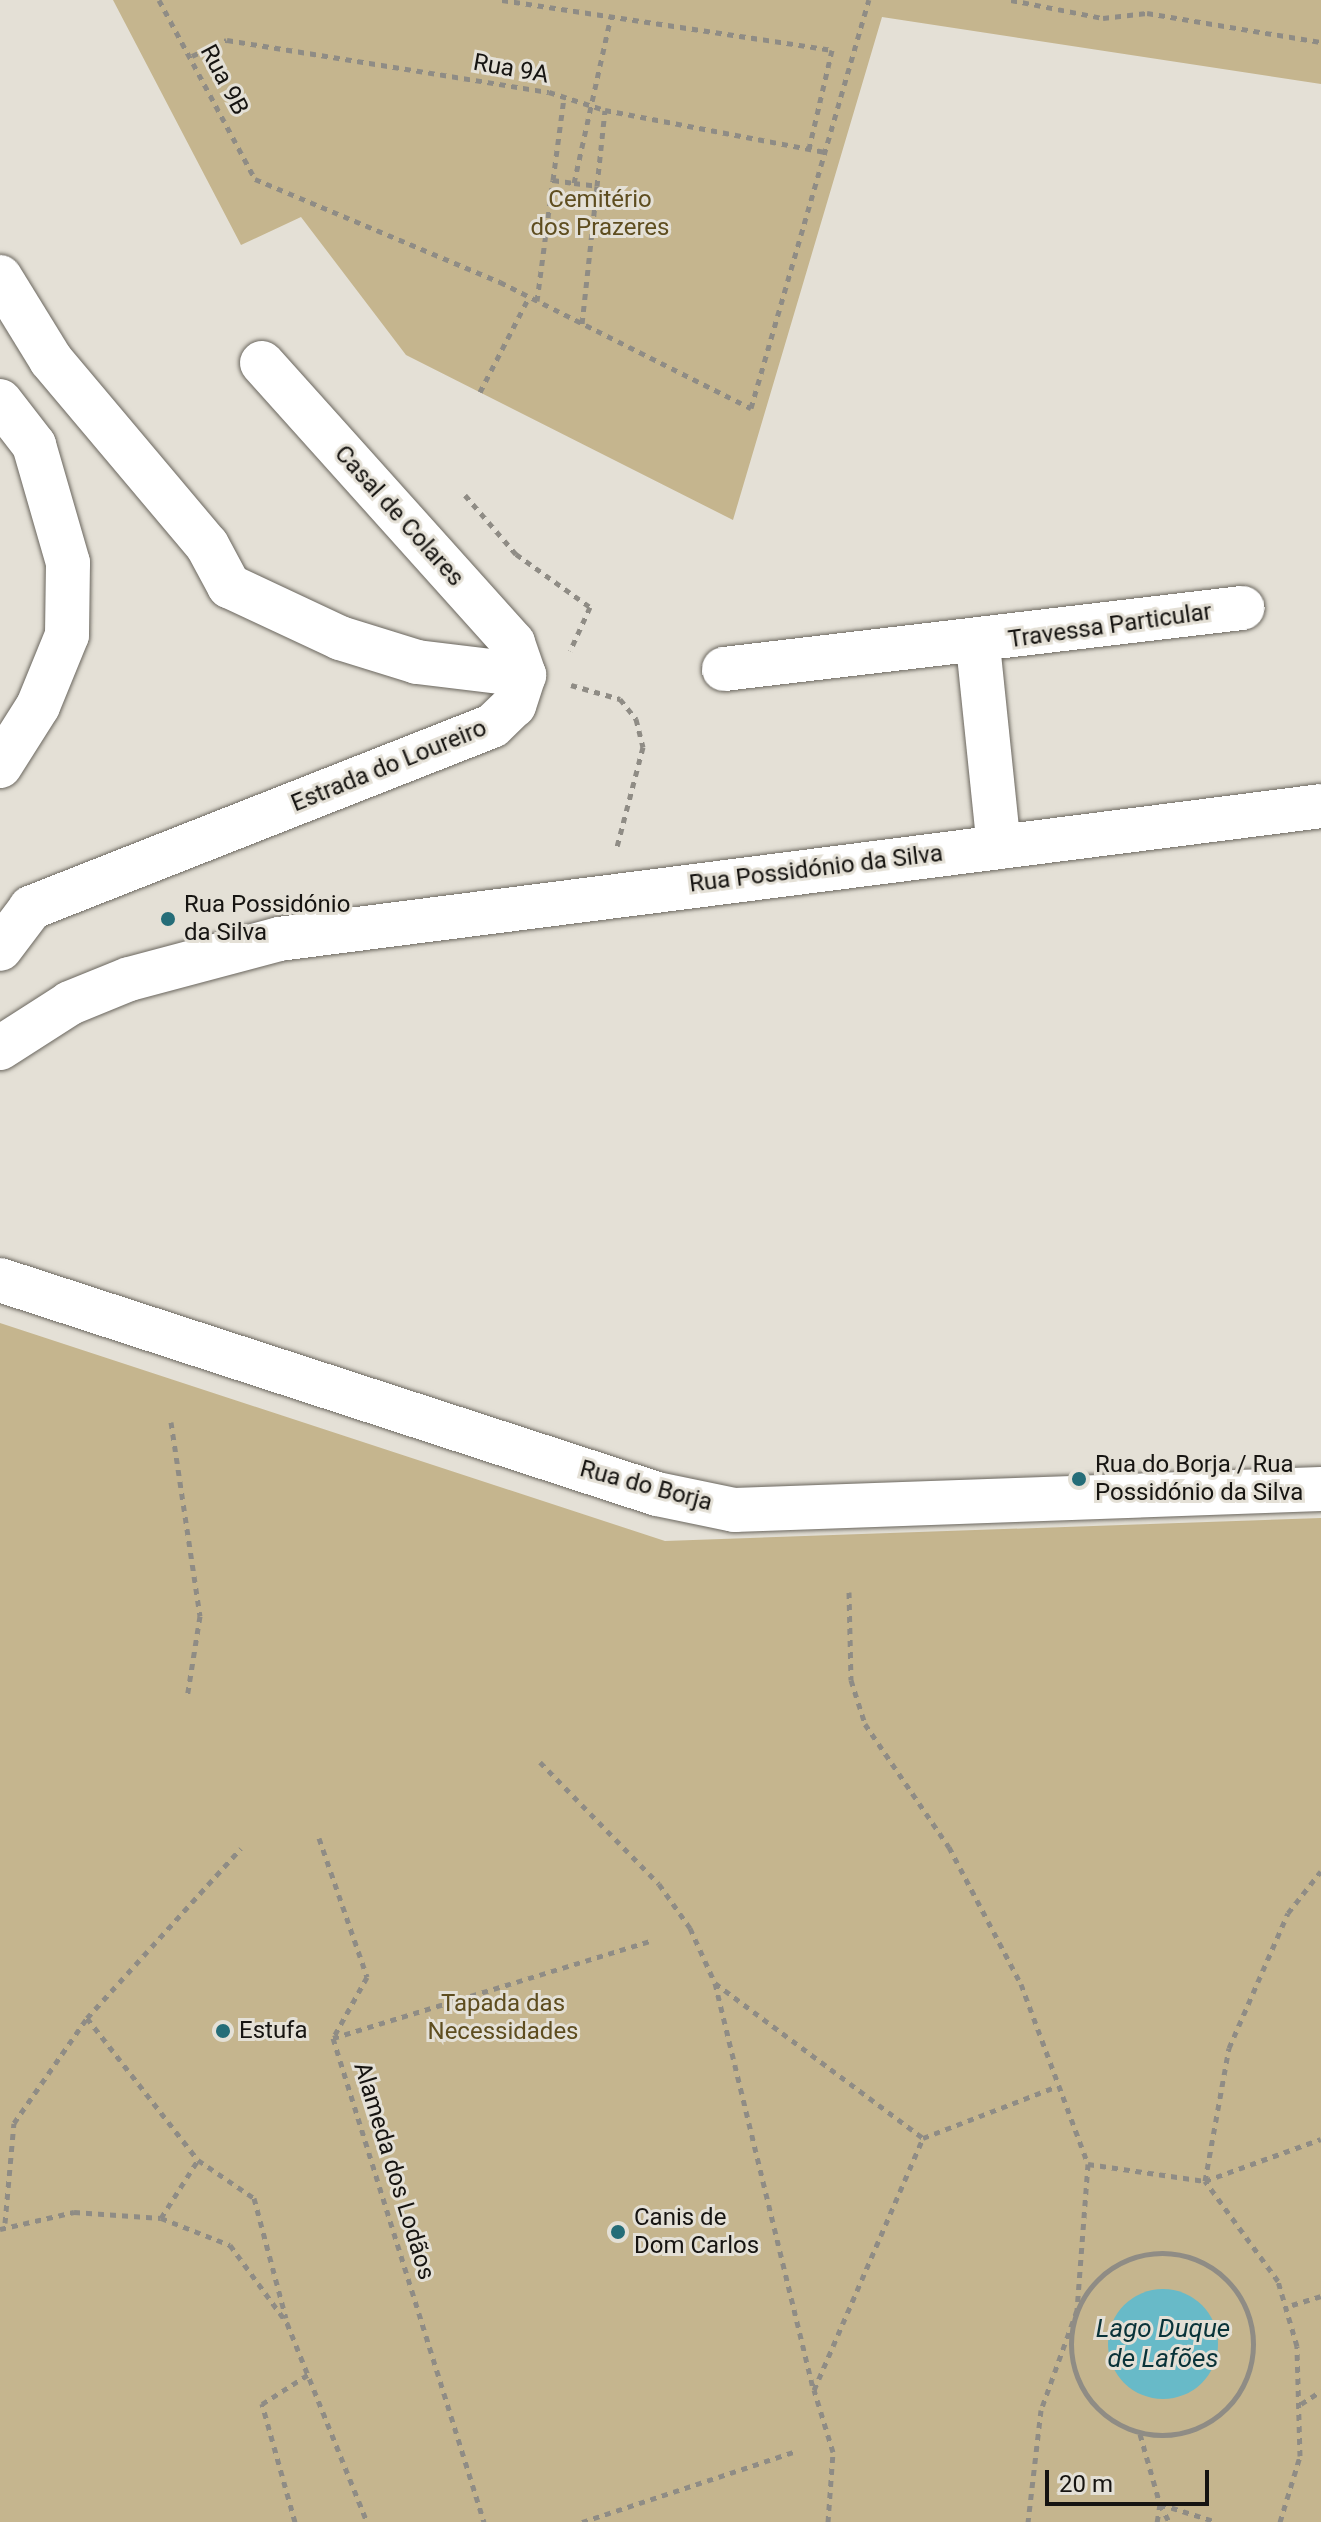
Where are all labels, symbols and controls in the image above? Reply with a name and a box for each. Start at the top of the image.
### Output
street label: Rua 9B [194,40,254,120]
street label: Rua 9A [471,48,551,90]
park label: Cemitério dos Prazeres [531,186,669,242]
street label: Casal de Colares [328,440,470,592]
street label: Travessa Particular [1006,597,1214,655]
street label: Estrada do Loureiro [287,714,491,818]
street label: Rua Possidónio da Silva [688,839,944,899]
place label: Rua Possidónio da Silva [184,891,350,947]
marker: Rua Possidónio da Silva [159,910,177,928]
place label: Rua do Borja / Rua Possidónio da Silva [1095,1451,1303,1507]
street label: Rua do Borja [577,1455,715,1517]
marker: Rua do Borja / Rua Possidónio da Silva [1070,1470,1088,1488]
park label: Tapada das Necessidades [428,1990,578,2046]
place label: Estufa [239,2017,308,2045]
marker: Estufa [214,2022,232,2040]
street label: Alameda dos Lodãos [347,2059,441,2283]
place label: Canis de Dom Carlos [634,2204,759,2260]
marker: Canis de Dom Carlos [609,2223,627,2241]
water label: Lago Duque de Lafões [1096,2313,1230,2374]
scale bar [1049,2454,1213,2504]
text: 20 m [1059,2470,1113,2498]

